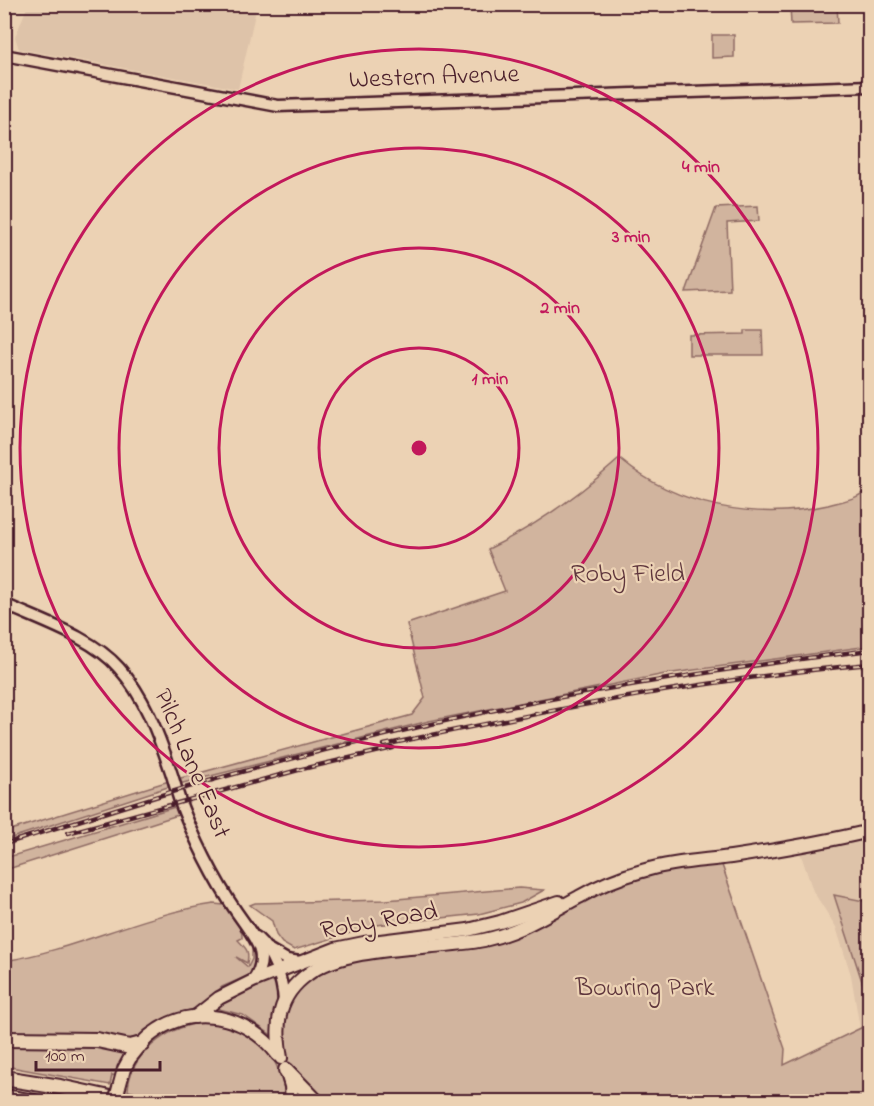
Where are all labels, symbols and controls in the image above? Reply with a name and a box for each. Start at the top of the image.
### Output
street label: Western Avenue [348,56,520,100]
text: 4 min [682,155,720,181]
text: 3 min [611,225,650,251]
text: 2 min [539,296,580,322]
text: 1 min [472,367,508,393]
centre of rings [409,438,429,458]
park label: Roby Field [571,556,685,594]
street label: Pilch Lane East [142,683,240,845]
street label: Roby Road [317,893,441,951]
park label: Bowring Park [575,970,715,1008]
scale bar [36,1034,160,1072]
text: 100 m [45,1044,85,1070]

